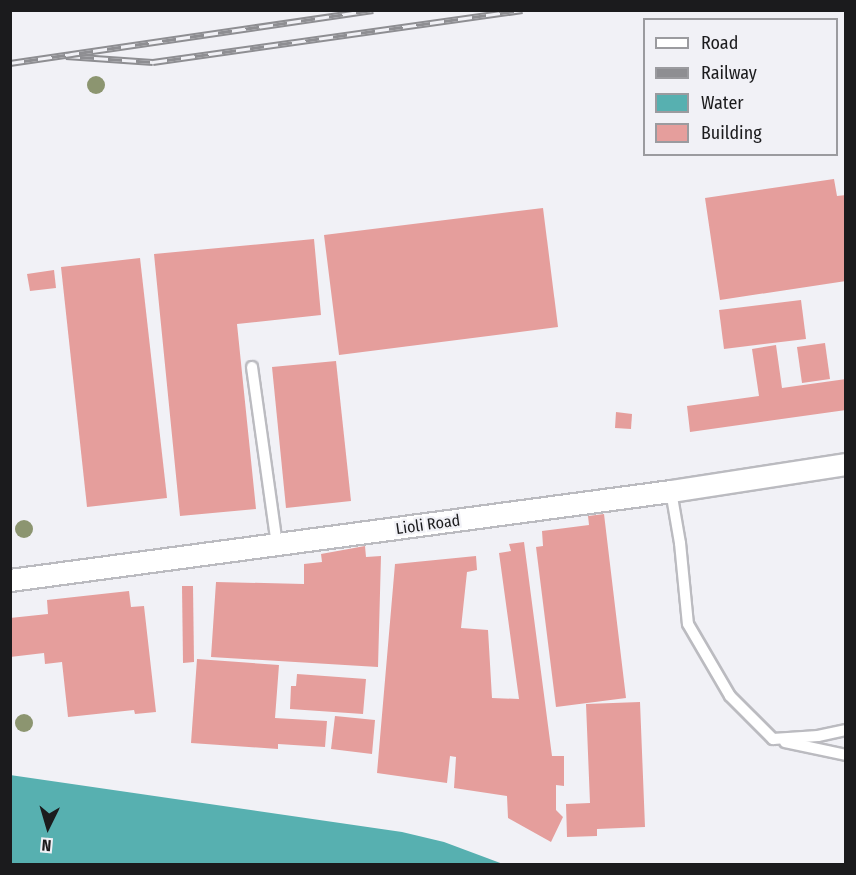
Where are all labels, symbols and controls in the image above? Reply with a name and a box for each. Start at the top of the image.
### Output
legend [643,18,838,156]
text: Road [701,32,738,54]
text: Railway [701,62,757,84]
text: Water [701,92,744,114]
text: Building [701,122,762,144]
street label: Lioli Road [395,511,461,539]
north arrow [18,797,78,857]
text: N [41,836,52,855]

